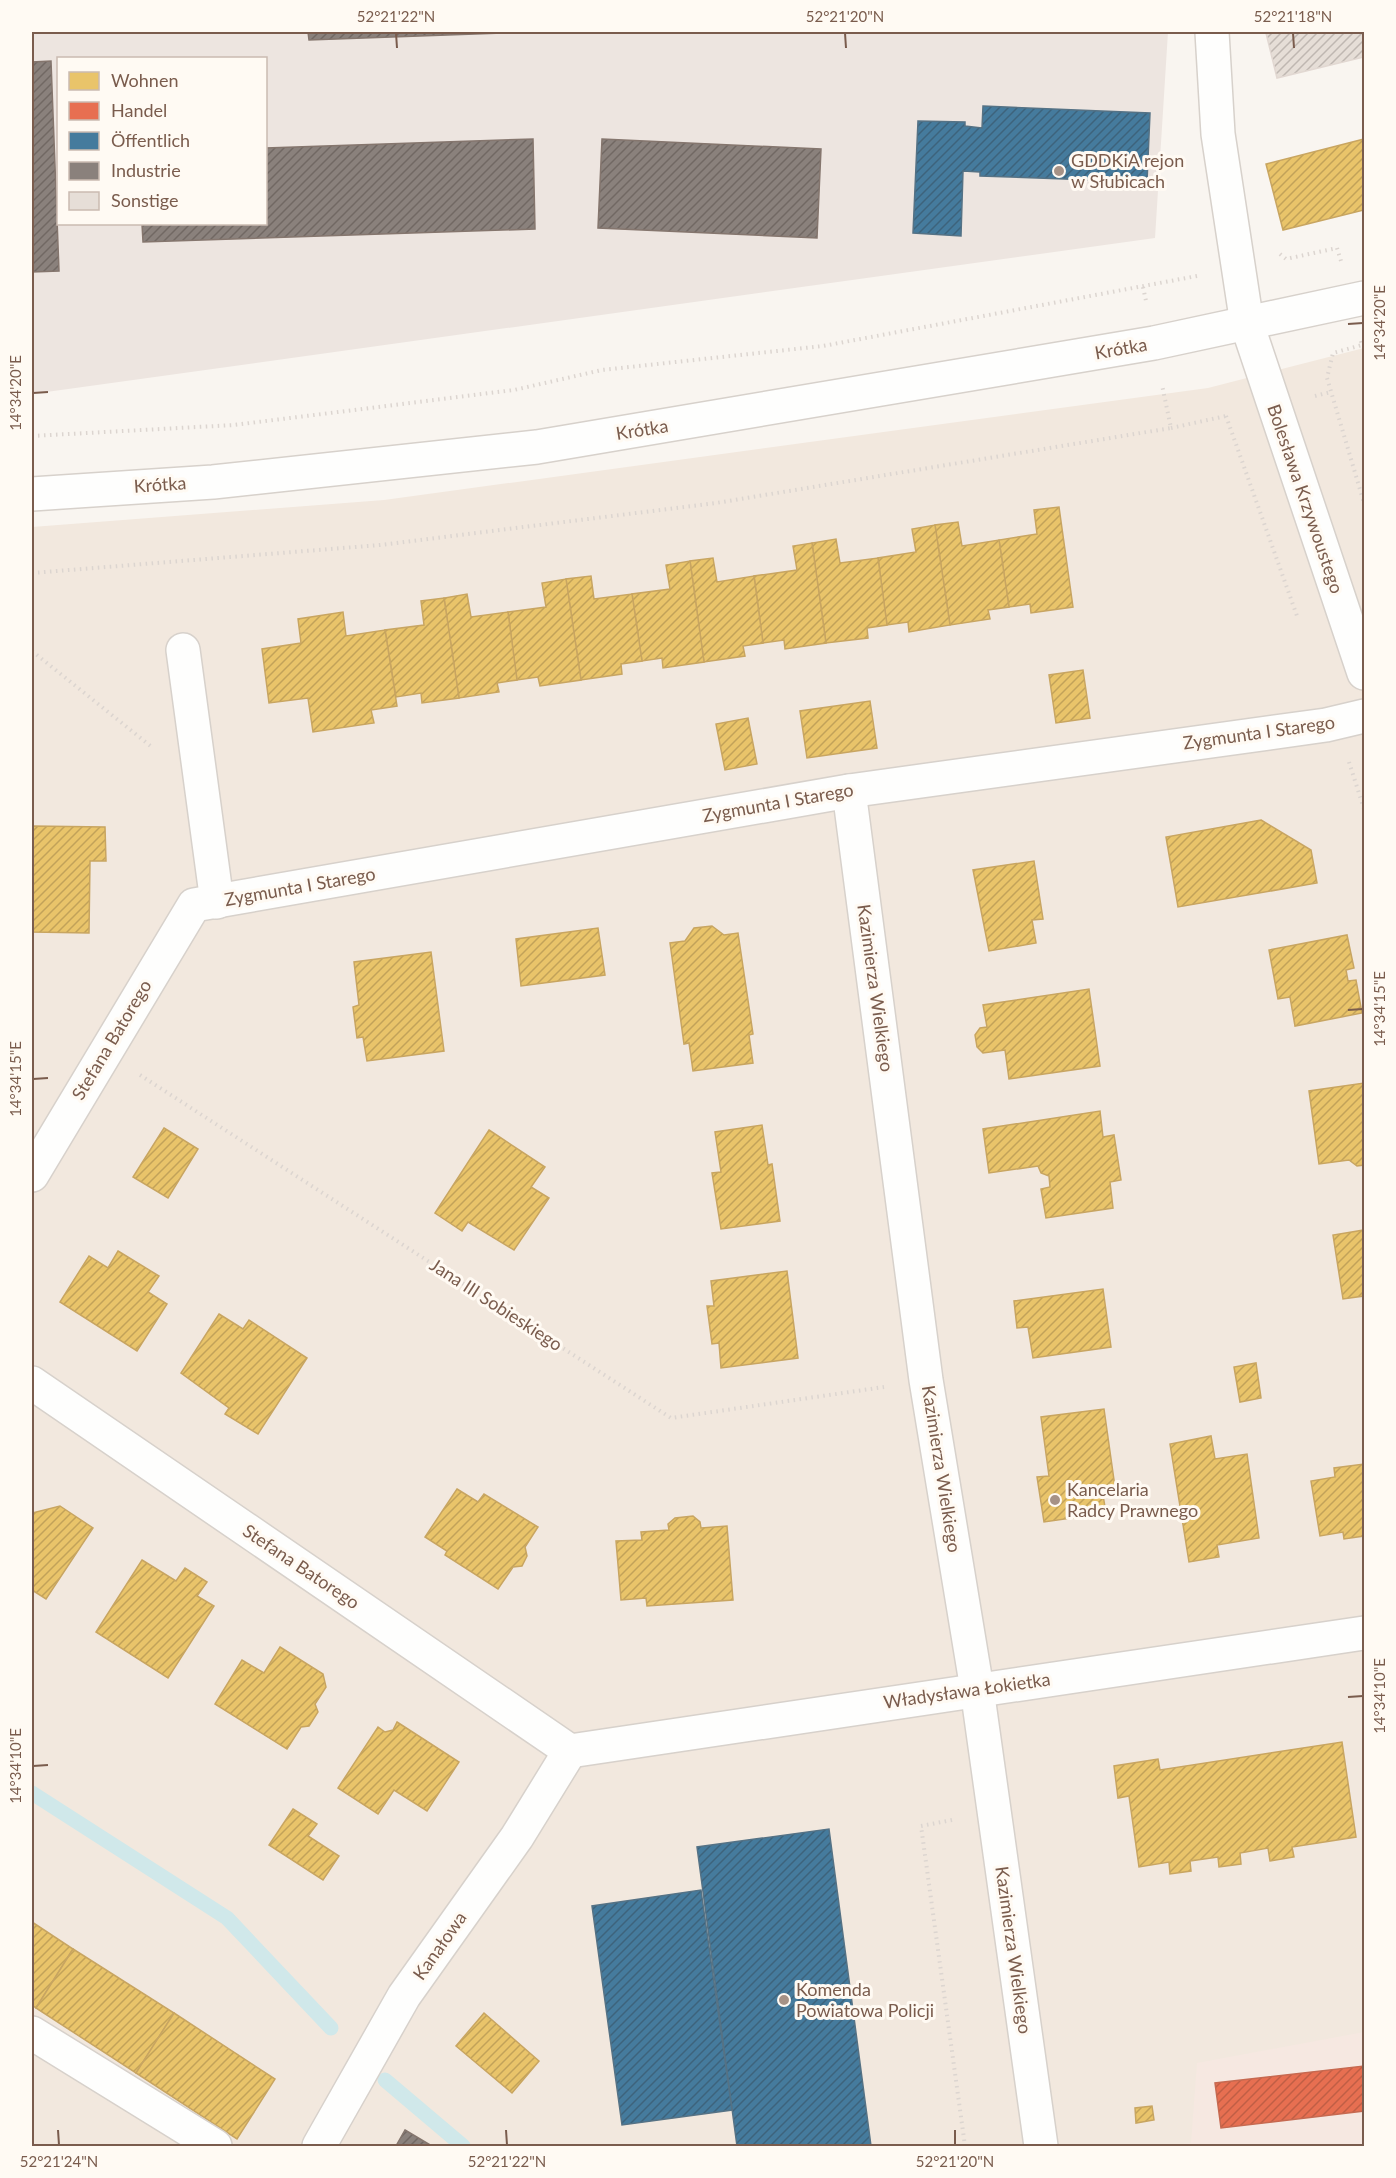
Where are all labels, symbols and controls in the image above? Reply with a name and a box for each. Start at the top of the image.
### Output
text: 52°21'22"N [357,7,435,25]
text: 52°21'20"N [806,7,884,25]
text: 52°21'18"N [1254,7,1332,25]
legend [57,57,267,225]
text: Wohnen [111,69,178,91]
text: Handel [111,99,167,121]
text: Öffentlich [111,129,190,151]
place label: GDDKiA rejon w Słubicach [1071,149,1184,192]
text: Industrie [111,159,181,181]
marker: GDDKiA rejon w Słubicach [1052,164,1066,178]
text: Sonstige [111,189,179,211]
text: 14°34'20"E [1370,285,1388,361]
street label: Krótka [1093,333,1149,363]
text: 14°34'20"E [6,355,24,431]
street label: Bolesława Krzywoustego [1263,401,1349,596]
street label: Krótka [614,414,670,444]
street label: Krótka [133,471,187,497]
street label: Zygmunta I Starego [1182,710,1336,754]
street label: Zygmunta I Starego [701,778,855,826]
street label: Zygmunta I Starego [223,862,377,910]
street label: Kazimierza Wielkiego [853,903,899,1073]
text: 14°34'15"E [1370,971,1388,1047]
street label: Stefana Batorego [67,976,156,1103]
text: 14°34'15"E [6,1041,24,1117]
street label: Jana III Sobieskiego [426,1253,567,1355]
street label: Kazimierza Wielkiego [918,1384,966,1554]
place label: Kancelaria Radcy Prawnego [1067,1478,1198,1521]
marker: Kancelaria Radcy Prawnego [1048,1493,1062,1507]
street label: Stefana Batorego [239,1519,364,1613]
text: 14°34'10"E [1370,1658,1388,1734]
street label: Władysława Łokietka [882,1667,1052,1713]
text: 14°34'10"E [6,1728,24,1804]
street label: Kazimierza Wielkiego [991,1865,1037,2035]
street label: Kanałowa [408,1907,471,1984]
place label: Komenda Powiatowa Policji [796,1978,934,2021]
marker: Komenda Powiatowa Policji [777,1993,791,2007]
text: 52°21'24"N [20,2152,98,2170]
text: 52°21'22"N [468,2152,546,2170]
text: 52°21'20"N [916,2152,994,2170]

